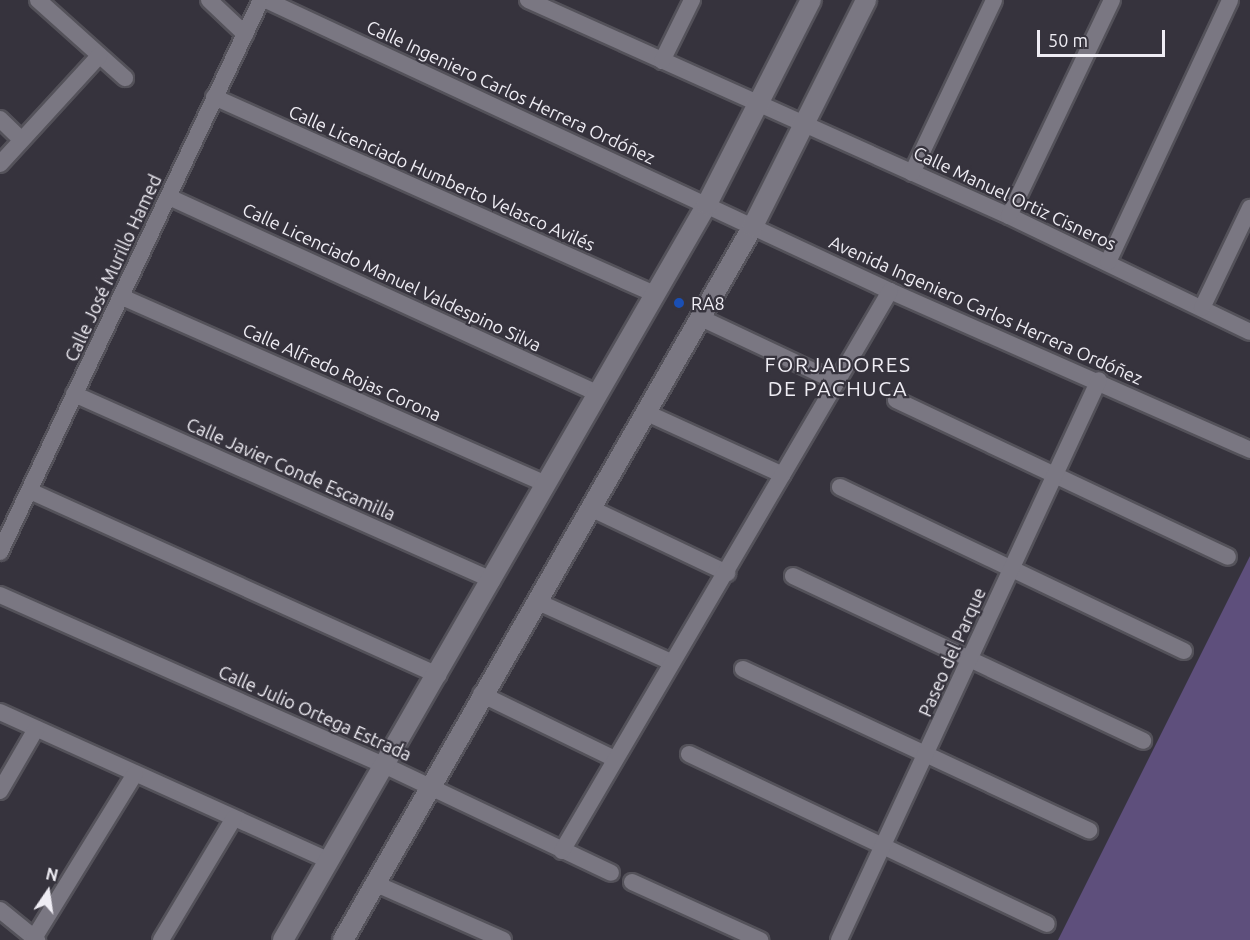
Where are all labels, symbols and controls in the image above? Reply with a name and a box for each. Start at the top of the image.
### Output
street label: Calle Ingeniero Carlos Herrera Ordóñez [363,15,659,169]
scale bar [1040,18,1168,56]
text: 50 m [1048,30,1088,50]
street label: Calle Licenciado Humberto Velasco Avilés [286,100,598,256]
street label: Calle Manuel Ortiz Cisneros [910,141,1120,255]
street label: Calle José Murillo Hamed [60,171,166,365]
street label: Calle Licenciado Manuel Valdespino Silva [239,198,545,356]
street label: Avenida Ingeniero Carlos Herrera Ordóñez [826,231,1146,389]
place label: RA8 [691,292,725,314]
marker: RA8 [672,296,686,310]
street label: Calle Alfredo Rojas Corona [240,318,444,426]
district label: FORJADORES DE PACHUCA [765,351,911,401]
street label: Calle Javier Conde Escamilla [183,413,399,525]
street label: Paseo del Parque [914,584,990,720]
street label: Calle Julio Ortega Estrada [215,661,415,765]
north arrow [18,862,78,922]
text: N [44,864,60,885]

